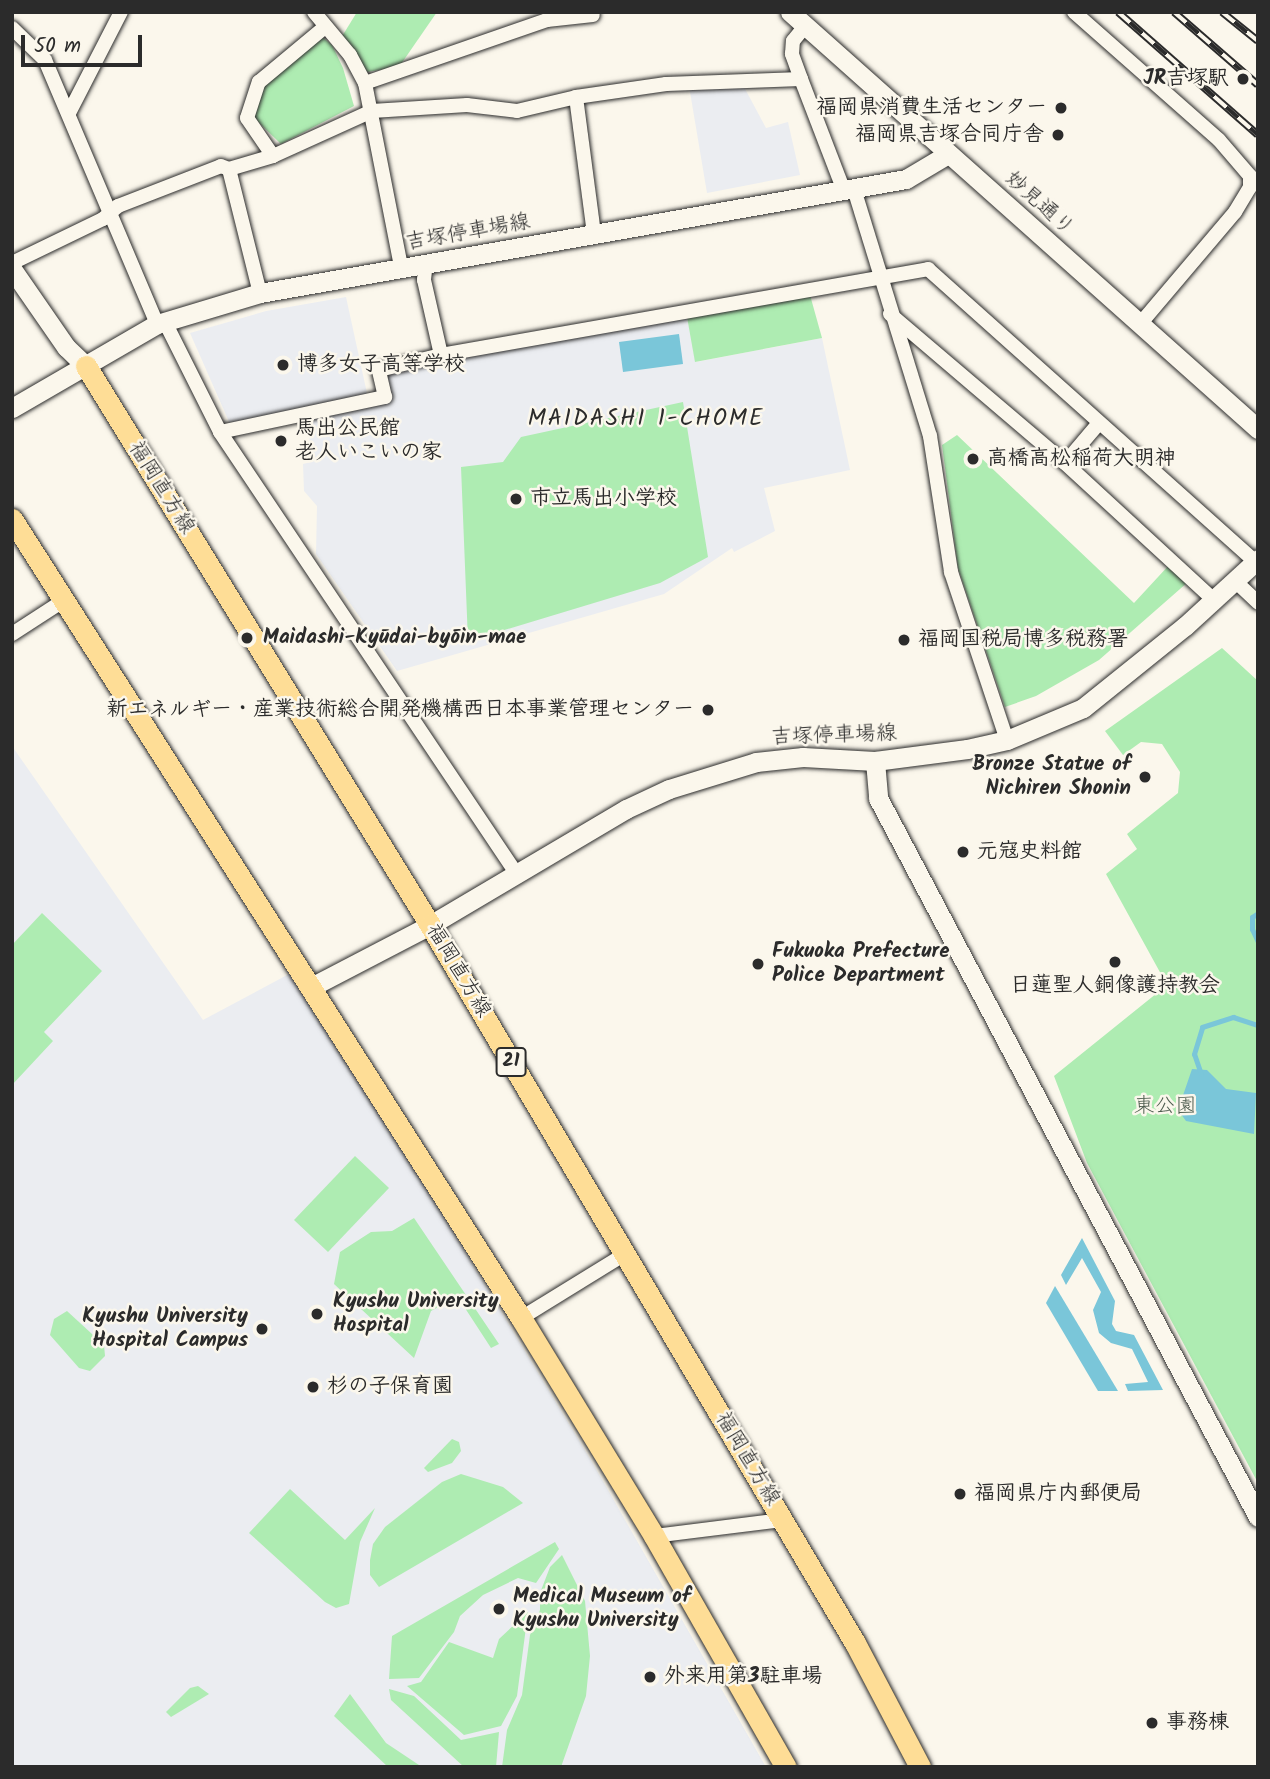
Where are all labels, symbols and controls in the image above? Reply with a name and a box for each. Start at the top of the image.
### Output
scale bar [24,21,145,65]
text: 50 m [34,30,81,63]
place label: JR吉塚駅 [1143,66,1229,92]
marker: JR吉塚駅 [1235,71,1251,87]
place label: 福岡県消費生活センター [816,95,1047,121]
marker: 福岡県消費生活センター [1053,100,1069,116]
place label: 福岡県吉塚合同庁舎 [855,122,1044,148]
marker: 福岡県吉塚合同庁舎 [1050,127,1066,143]
street label: 妙見通り [999,167,1079,241]
street label: 吉塚停車場線 [404,210,532,256]
place label: 博多女子高等学校 [297,352,465,378]
marker: 博多女子高等学校 [275,357,291,373]
district label: MAIDASHI 1-CHOME [530,405,762,433]
place label: 馬出公民館 老人いこいの家 [295,416,442,466]
marker: 馬出公民館 老人いこいの家 [273,433,289,449]
street label: 福岡直方線 [122,437,200,539]
place label: 高橋高松稲荷大明神 [987,446,1176,472]
marker: 高橋高松稲荷大明神 [965,451,981,467]
place label: 市立馬出小学校 [530,486,677,512]
marker: 市立馬出小学校 [508,491,524,507]
place label: Maidashi-Kyūdai-byōin-mae [263,625,526,651]
place label: 福岡国税局博多税務署 [918,627,1128,653]
marker: Maidashi-Kyūdai-byōin-mae [237,628,257,648]
marker: 福岡国税局博多税務署 [896,632,912,648]
place label: 新エネルギー・産業技術総合開発機構西日本事業管理センター [106,697,694,723]
marker: 新エネルギー・産業技術総合開発機構西日本事業管理センター [700,702,716,718]
street label: 吉塚停車場線 [771,721,897,751]
place label: Bronze Statue of Nichiren Shonin [972,752,1131,802]
marker: Bronze Statue of Nichiren Shonin [1137,769,1153,785]
place label: 元寇史料館 [977,839,1082,865]
marker: 元寇史料館 [955,844,971,860]
street label: 福岡直方線 [420,920,496,1022]
place label: Fukuoka Prefecture Police Department [772,939,949,989]
marker: 日蓮聖人銅像護持教会 [1107,954,1123,970]
marker: Fukuoka Prefecture Police Department [750,956,766,972]
place label: 日蓮聖人銅像護持教会 [1010,973,1220,999]
road number: 21 [495,1046,527,1078]
park label: 東公園 [1134,1094,1196,1120]
place label: Kyushu University Hospital [333,1289,499,1339]
place label: Kyushu University Hospital Campus [82,1304,248,1354]
marker: Kyushu University Hospital [307,1304,327,1324]
marker: Kyushu University Hospital Campus [254,1321,270,1337]
place label: 杉の子保育園 [327,1374,453,1400]
marker: 杉の子保育園 [305,1379,321,1395]
street label: 福岡直方線 [709,1408,785,1510]
place label: 福岡県庁内郵便局 [974,1481,1142,1507]
marker: 福岡県庁内郵便局 [952,1486,968,1502]
place label: Medical Museum of Kyushu University [513,1584,691,1634]
marker: Medical Museum of Kyushu University [491,1601,507,1617]
place label: 外来用第3駐車場 [664,1664,822,1690]
marker: 外来用第3駐車場 [642,1669,658,1685]
place label: 事務棟 [1166,1710,1229,1736]
marker: 事務棟 [1144,1715,1160,1731]

